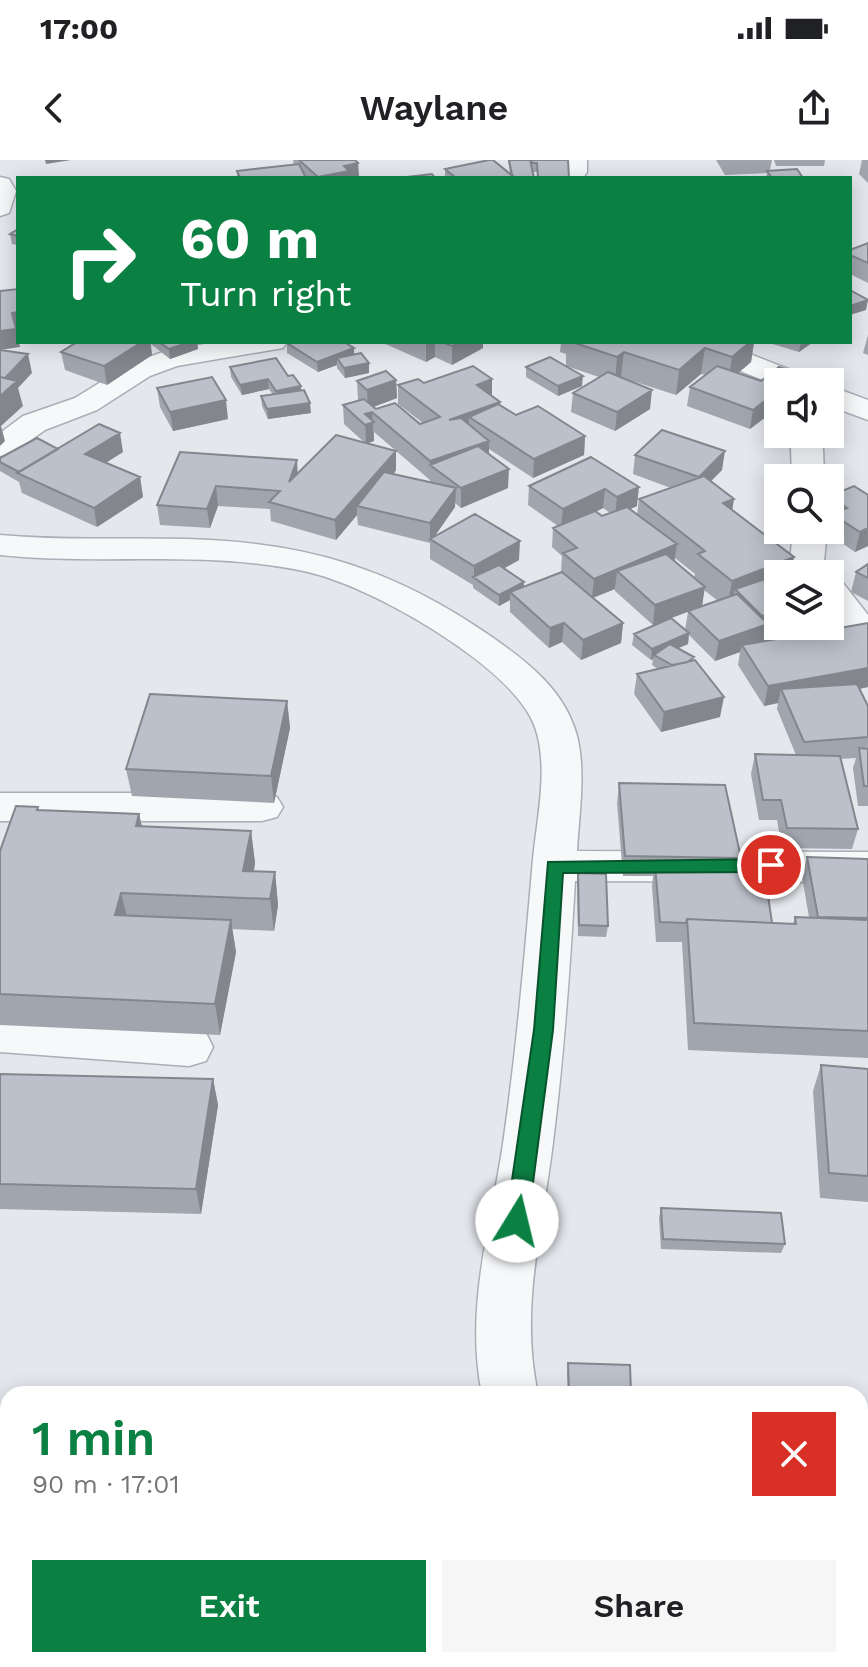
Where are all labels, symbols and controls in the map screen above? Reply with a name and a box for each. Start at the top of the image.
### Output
text: 17:00 [40,11,118,46]
icon: back [32,86,76,130]
icon: share [792,86,836,130]
text: Waylane [360,87,508,129]
text: 60 m [180,206,319,272]
icon: right [48,208,152,312]
text: Turn right [180,273,351,315]
map controls [764,368,844,640]
button: sound [764,368,844,448]
button: search [764,464,844,544]
button: layers [764,560,844,640]
pin [737,831,805,899]
icon: arrive [749,843,793,887]
position arrow [475,1179,559,1263]
text: 1 min [32,1410,155,1467]
button: close [752,1412,836,1496]
text: 90 m · 17:01 [32,1469,180,1499]
button: Exit [32,1560,426,1652]
button: Share [442,1560,836,1652]

